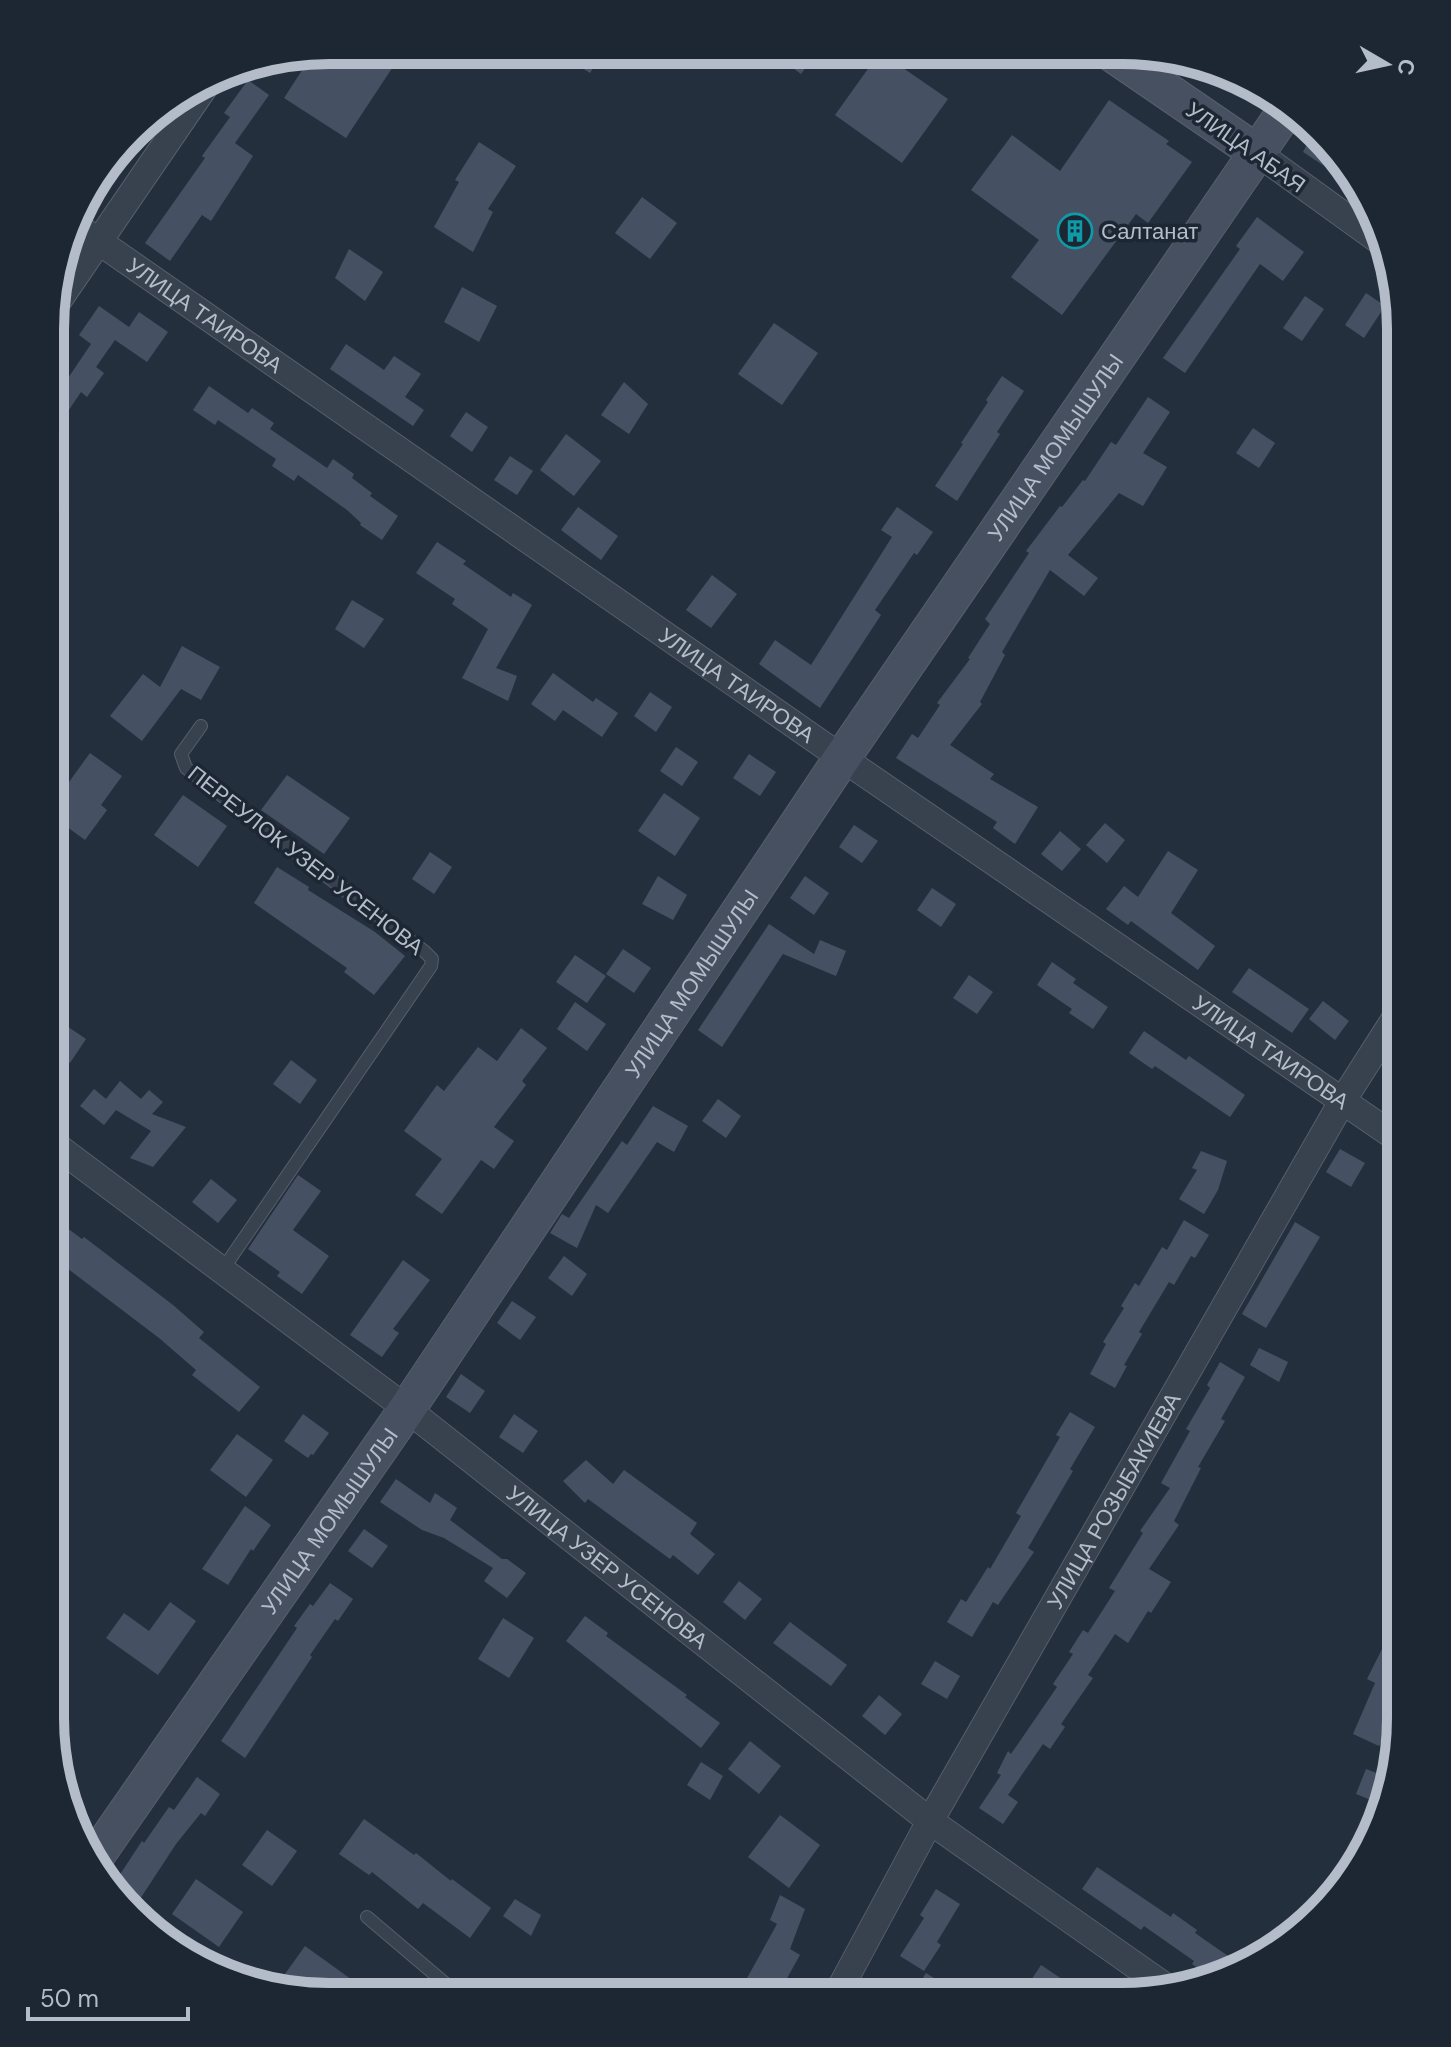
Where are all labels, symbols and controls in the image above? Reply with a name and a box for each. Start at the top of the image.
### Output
north arrow [1347,24,1427,104]
text: С [1391,57,1422,77]
street label: УЛИЦА АБАЯ [1180,96,1311,199]
building icon: Салтанат [1056,212,1094,250]
place label: Салтанат [1101,217,1198,246]
street label: УЛИЦА ТАИРОВА [121,251,288,380]
street label: УЛИЦА МОМЫШУЛЫ [981,348,1130,547]
street label: УЛИЦА ТАИРОВА [653,621,820,750]
street label: ПЕРЕУЛОК УЗЕР УСЕНОВА [182,759,430,962]
street label: УЛИЦА МОМЫШУЛЫ [618,884,765,1084]
street label: УЛИЦА ТАИРОВА [1187,988,1355,1116]
street label: УЛИЦА РОЗЫБАКИЕВА [1041,1387,1188,1614]
street label: УЛИЦА МОМЫШУЛЫ [255,1422,405,1620]
street label: УЛИЦА УЗЕР УСЕНОВА [500,1479,714,1656]
scale bar [28,1971,188,2021]
text: 50 m [40,1983,99,2014]

